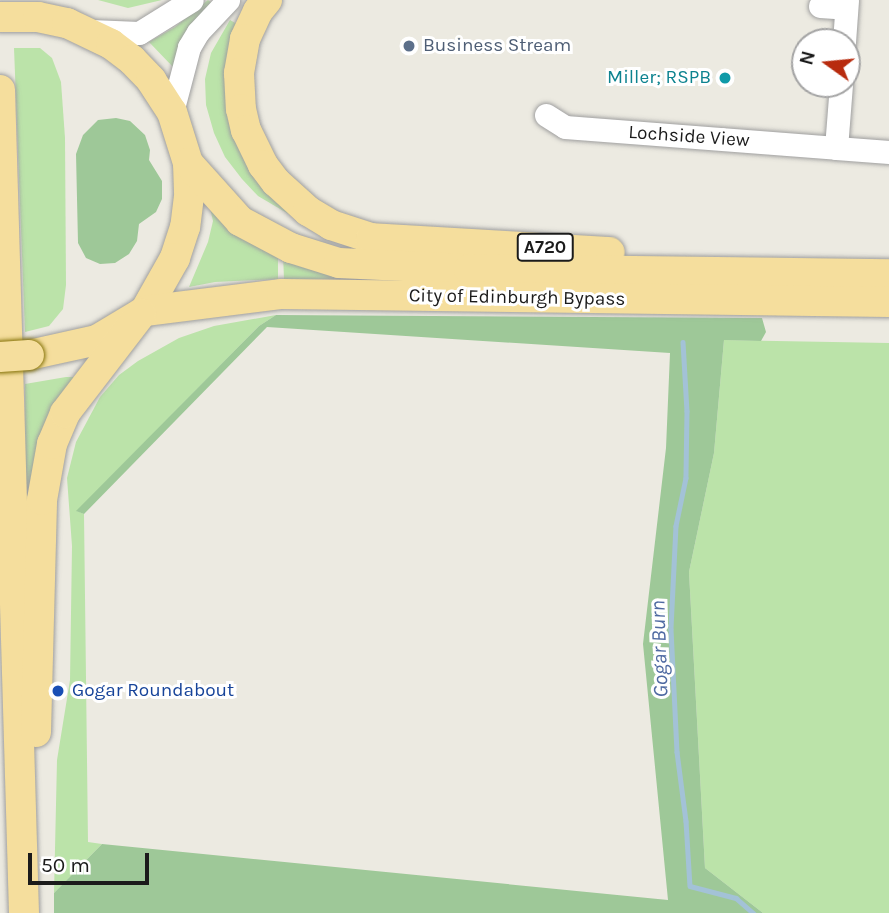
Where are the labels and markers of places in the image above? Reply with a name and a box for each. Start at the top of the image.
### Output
place label: Business Stream [423,35,571,57]
marker: Business Stream [401,38,417,54]
place label: Miller; RSPB [607,67,711,89]
marker: Miller; RSPB [717,70,733,86]
place label: Gogar Roundabout [72,680,234,702]
marker: Gogar Roundabout [50,683,66,699]

